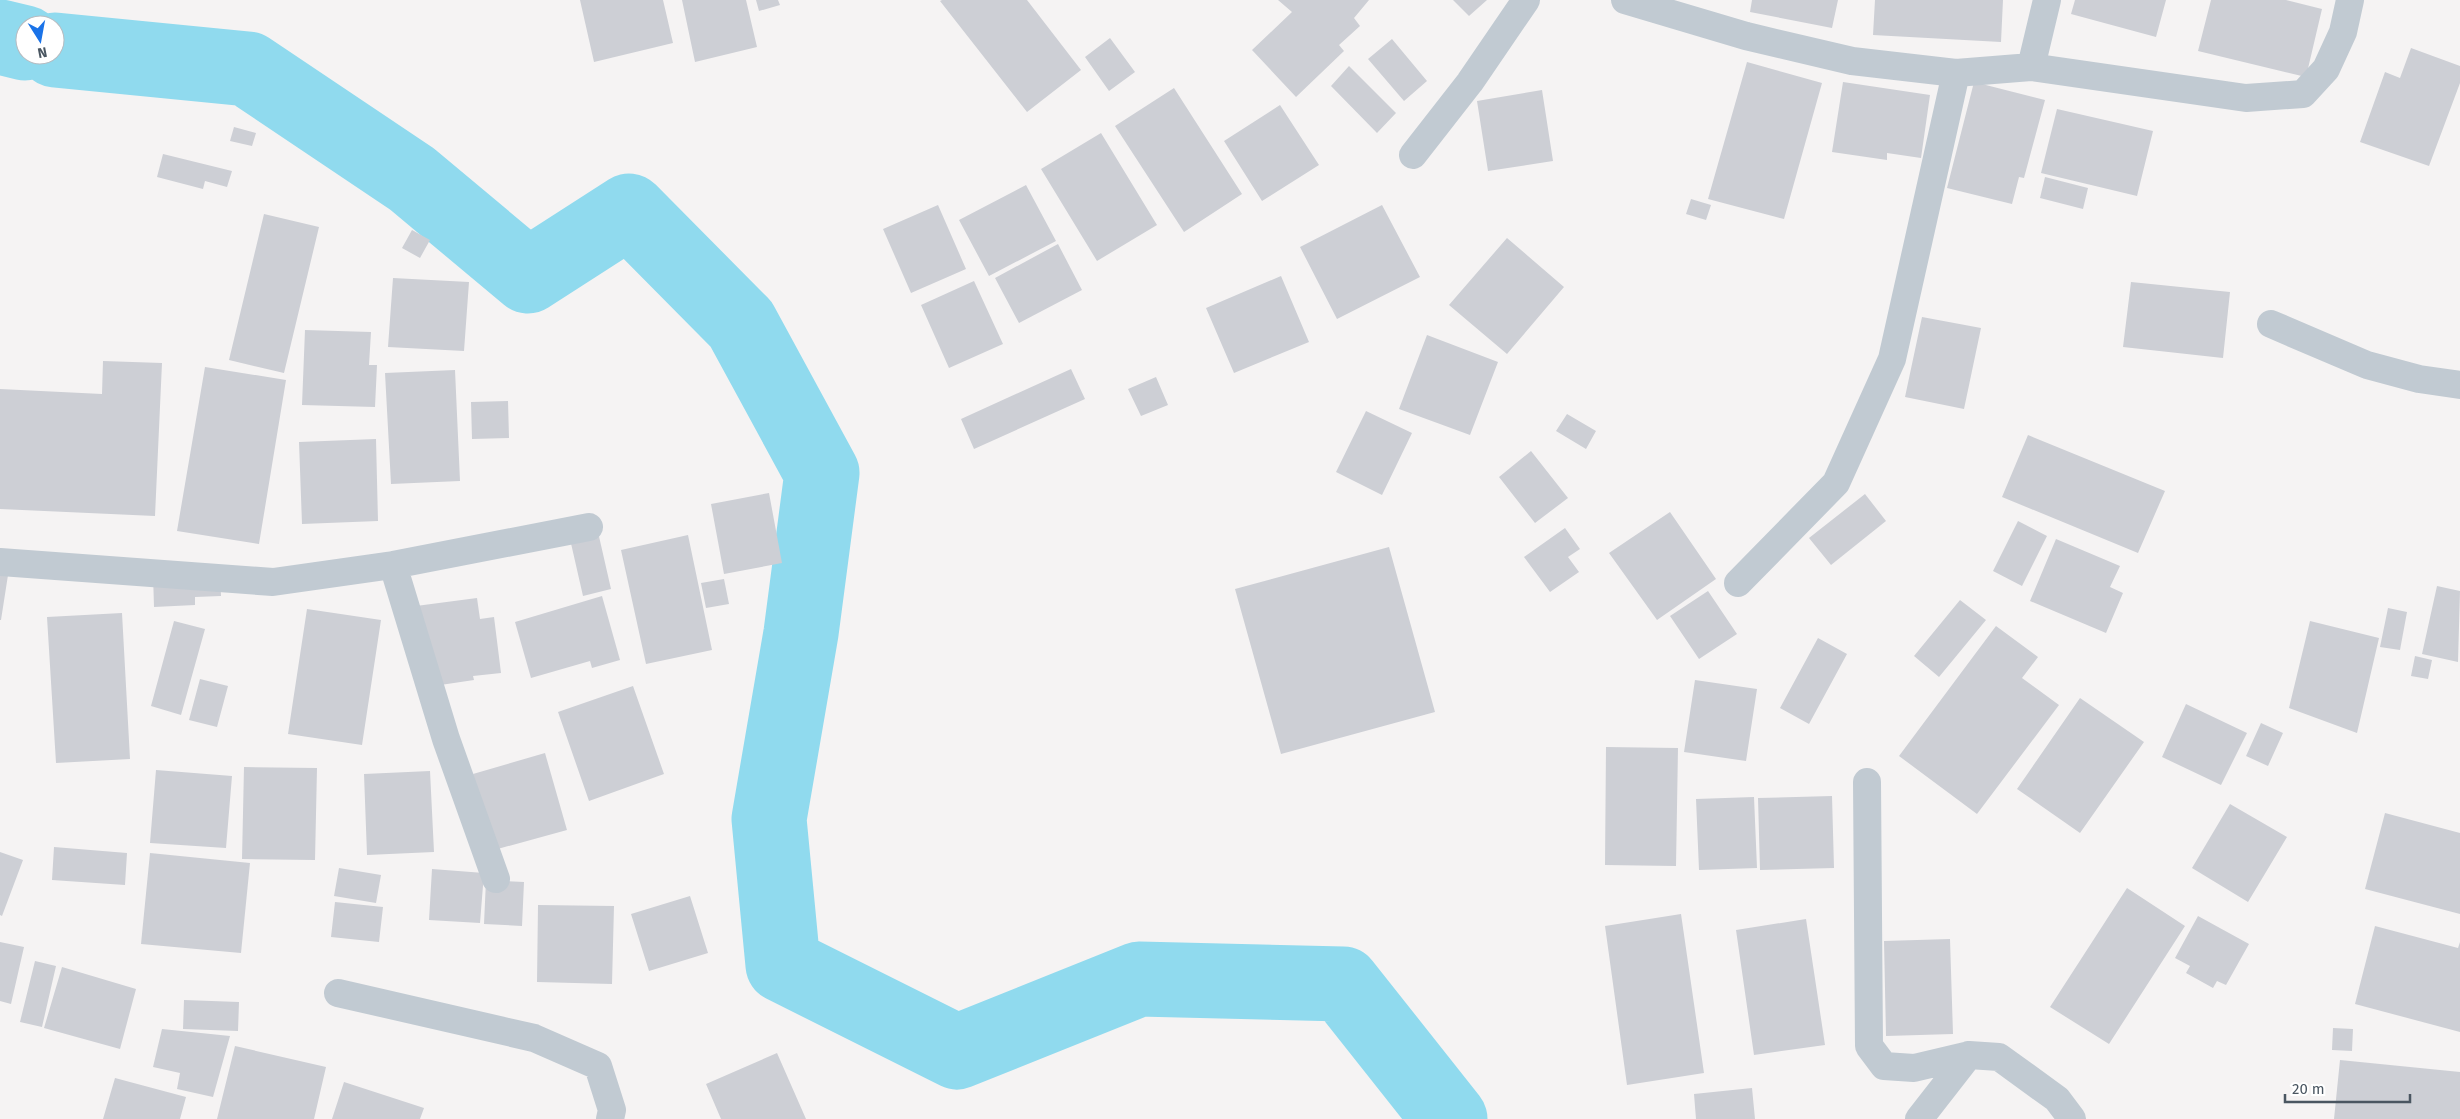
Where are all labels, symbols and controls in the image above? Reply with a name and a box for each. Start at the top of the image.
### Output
north arrow [15,15,65,65]
text: N [36,43,49,62]
scale bar [2285,1072,2410,1104]
text: 20 m [2292,1080,2325,1098]

